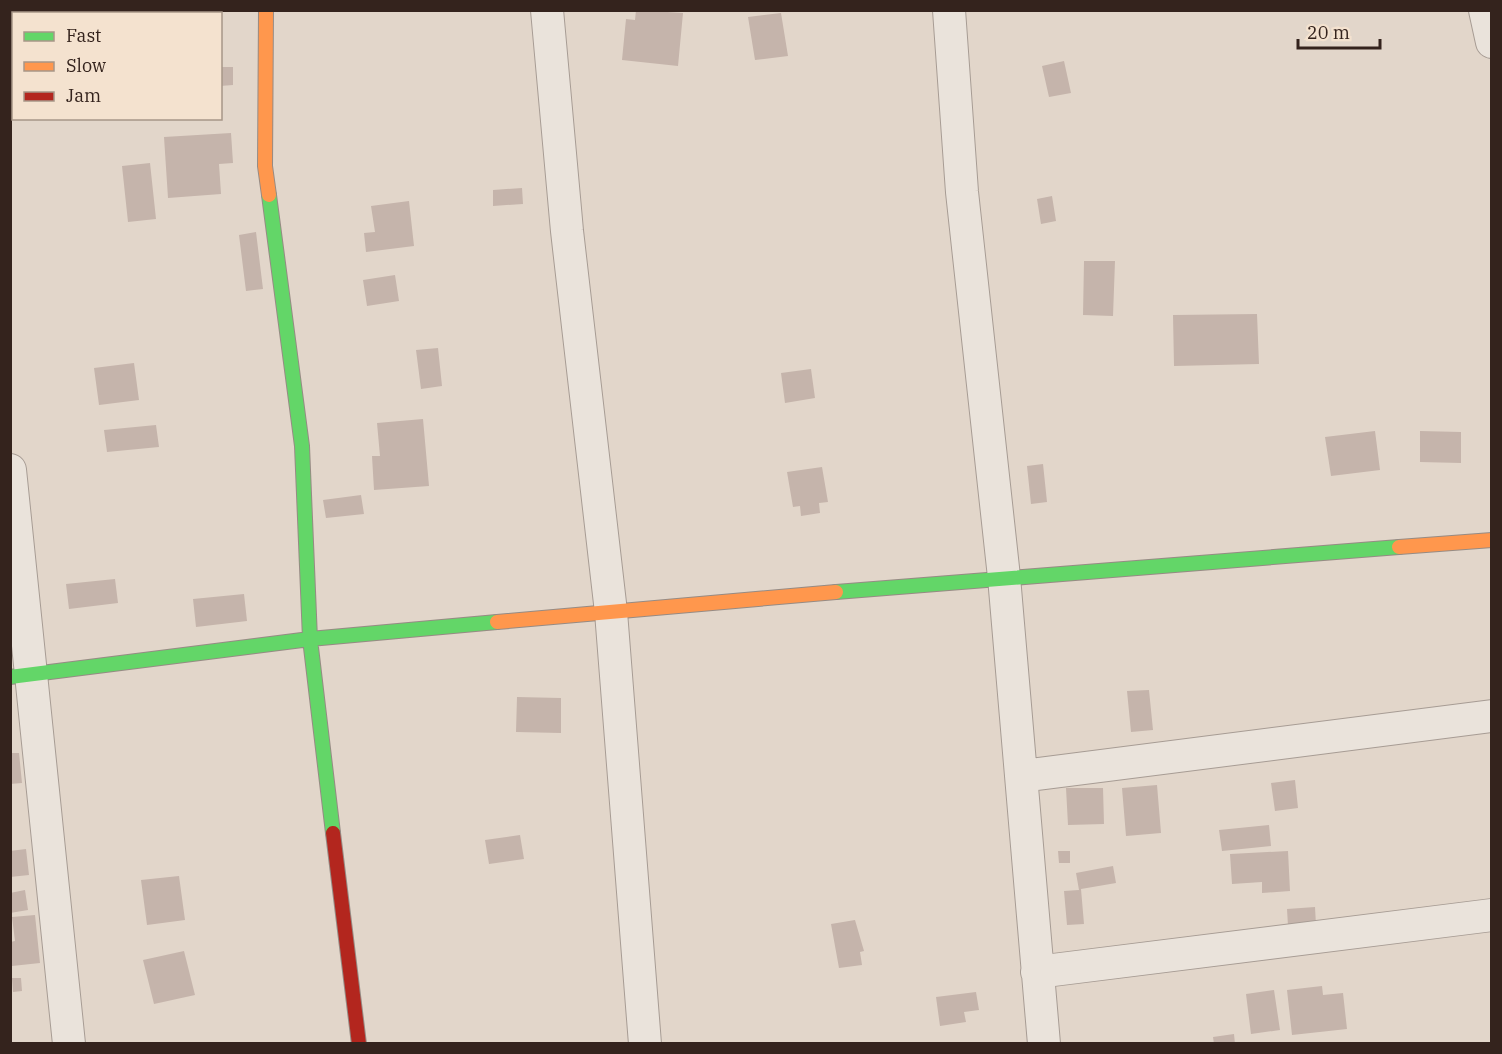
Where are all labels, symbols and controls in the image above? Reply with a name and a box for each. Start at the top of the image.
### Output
legend [12,12,222,120]
scale bar [1298,12,1380,50]
text: 20 m [1307,21,1350,44]
text: Fast [66,24,101,47]
text: Slow [66,54,106,77]
text: Jam [66,84,101,107]

